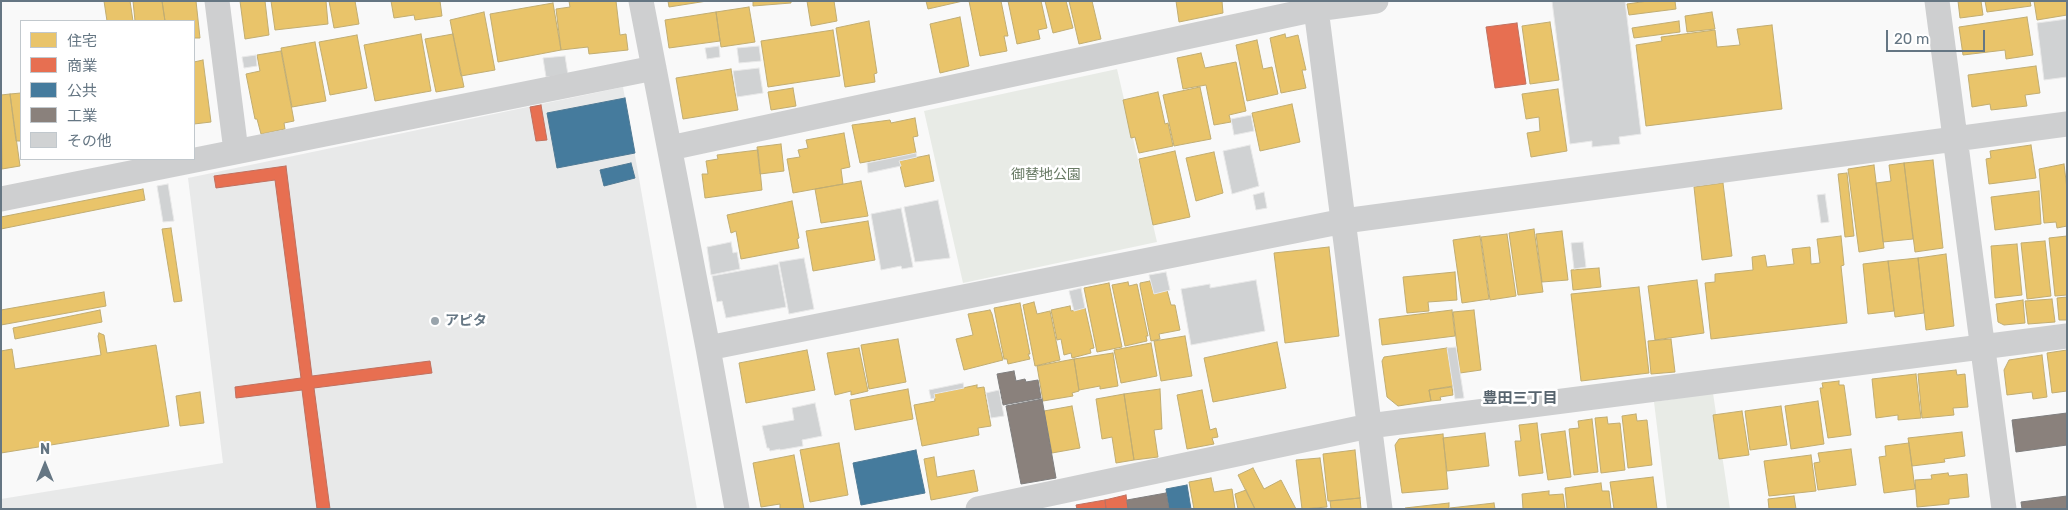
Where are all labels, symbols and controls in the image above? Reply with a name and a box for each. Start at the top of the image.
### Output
legend [20,20,195,160]
scale bar [1888,20,1987,52]
text: 20 m [1894,30,1929,48]
text: 住宅 [67,32,97,50]
text: 商業 [67,57,97,75]
text: 公共 [67,82,97,100]
text: 工業 [67,107,97,125]
text: その他 [67,132,112,150]
park label: 御替地公園 [1011,167,1081,183]
place label: アピタ [445,313,487,329]
marker: アピタ [429,315,441,327]
district label: 豊田三丁目 [1483,390,1557,408]
north arrow [20,440,70,490]
text: N [40,441,50,458]

